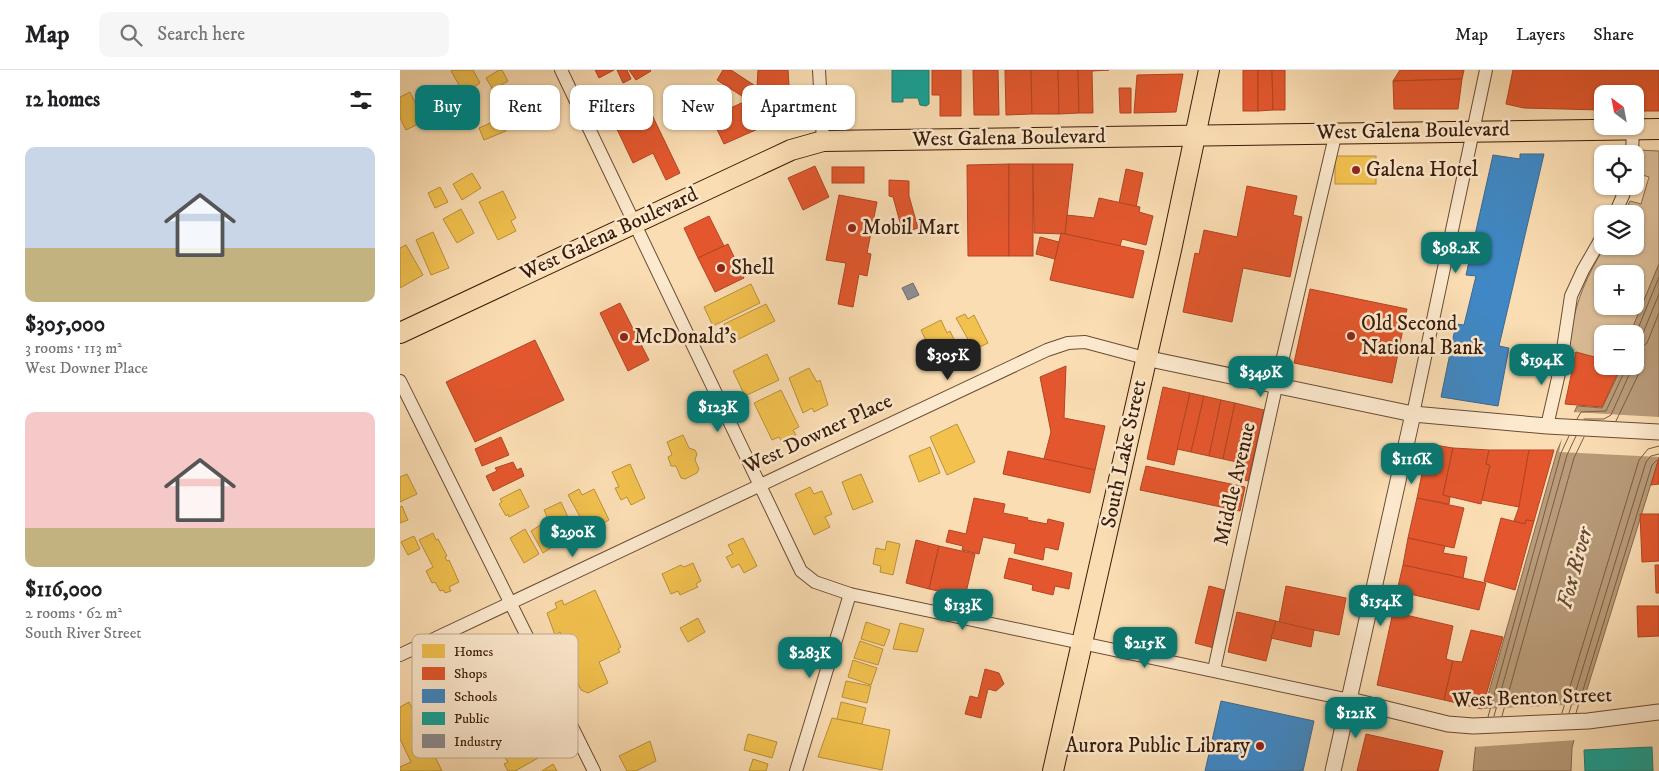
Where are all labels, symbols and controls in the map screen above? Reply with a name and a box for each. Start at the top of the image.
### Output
search box [99,12,449,57]
text: Map [25,20,69,50]
icon: search [117,21,145,49]
text: Search here [157,23,245,46]
text: Map [1455,24,1488,46]
text: Layers [1516,24,1565,46]
text: Share [1593,24,1634,46]
chip: Buy [415,85,480,130]
chip: Rent [490,85,560,130]
chip: Filters [570,85,653,130]
chip: New [663,85,732,130]
chip: Apartment [742,85,855,130]
north arrow [1594,85,1644,135]
map controls [1594,85,1644,375]
icon: filters [347,86,375,114]
text: 12 homes [25,87,100,113]
street label: West Galena Boulevard [1315,116,1510,146]
street label: West Galena Boulevard [911,123,1106,153]
button: locate [1594,145,1644,195]
place label: Galena Hotel [1366,157,1479,183]
marker: Galena Hotel [1350,164,1362,176]
icon: home [155,180,245,270]
street label: West Galena Boulevard [515,181,702,287]
button: layers [1594,205,1644,255]
place label: Mobil Mart [862,215,960,241]
marker: Mobil Mart [846,222,858,234]
pin: $98.2K [1415,232,1497,274]
text: $98.2K [1432,238,1480,258]
place label: Shell [731,255,775,281]
marker: Shell [715,262,727,274]
button: + [1594,265,1644,315]
place label: Old Second National Bank [1361,311,1484,361]
text: $305,000 [25,312,105,338]
place label: McDonald's [634,324,737,350]
button: − [1594,325,1644,375]
marker: Old Second National Bank [1345,330,1357,342]
marker: McDonald's [618,331,630,343]
text: 3 rooms · 113 m² [25,338,122,358]
pin: $305K [913,338,983,381]
pin: $194K [1507,344,1577,386]
text: $305K [927,345,969,365]
text: $194K [1521,350,1564,370]
pin: $349K [1226,356,1296,398]
text: West Downer Place [25,358,148,378]
text: $349K [1239,362,1283,382]
street label: South Lake Street [1096,377,1152,530]
street label: West Downer Place [738,388,897,480]
pin: $123K [683,390,753,433]
text: $123K [698,397,738,417]
street label: Middle Avenue [1208,420,1262,548]
pin: $116K [1377,442,1447,485]
icon: home [155,445,245,535]
text: $116K [1392,449,1432,469]
pin: $290K [538,516,608,558]
text: $290K [551,522,595,542]
water label: Fox River [1551,522,1599,612]
text: $116,000 [25,577,102,603]
pin: $154K [1346,584,1416,627]
pin: $133K [928,588,998,631]
text: $154K [1360,591,1402,611]
text: $133K [944,595,982,615]
text: 2 rooms · 62 m² [25,603,122,623]
text: South River Street [25,623,141,643]
pin: $215K [1110,626,1180,669]
text: $215K [1124,633,1166,653]
legend [412,634,578,758]
pin: $283K [775,636,845,679]
text: Homes [454,643,494,661]
text: $283K [789,643,831,663]
text: Shops [454,665,487,683]
street label: West Benton Street [1451,682,1613,714]
text: Schools [454,688,497,706]
pin: $121K [1321,696,1391,739]
text: $121K [1336,703,1376,723]
text: Public [454,710,489,728]
text: Industry [454,733,502,751]
place label: Aurora Public Library [1065,733,1251,759]
marker: Aurora Public Library [1254,740,1266,752]

